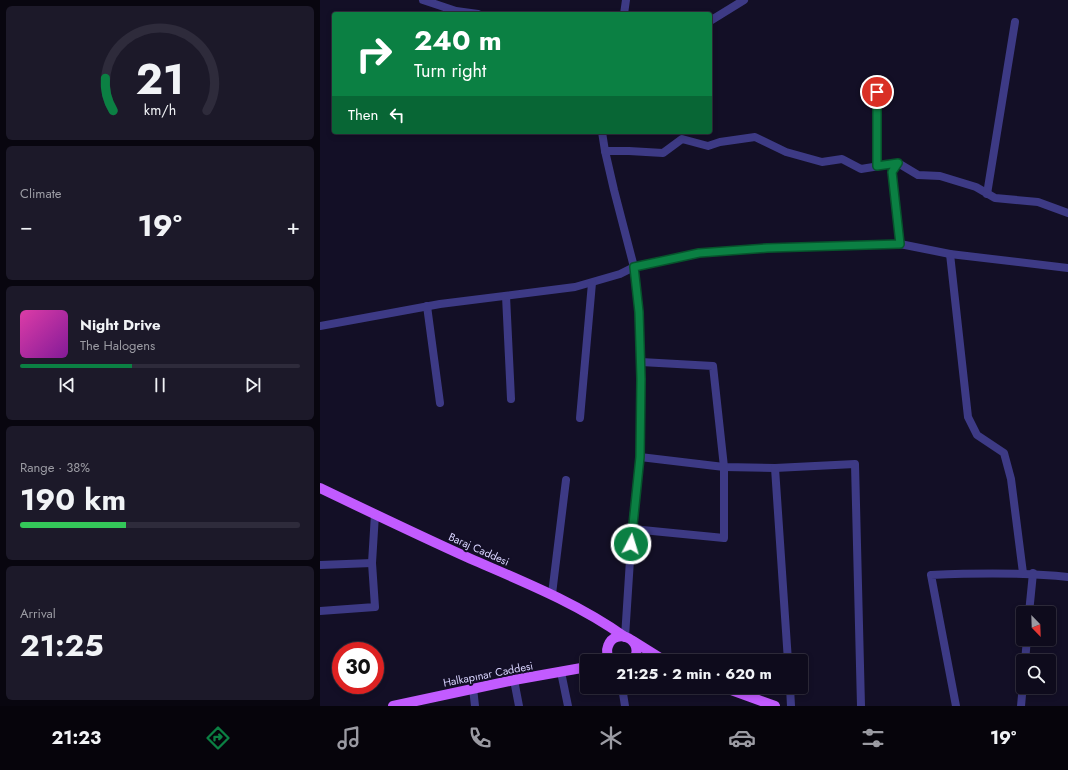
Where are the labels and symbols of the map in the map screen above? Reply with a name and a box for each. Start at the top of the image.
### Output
pin [860,75,894,109]
position arrow [610,523,652,565]
street label: Baraj Caddesi [446,528,512,570]
north arrow [1016,606,1056,646]
speed limit sign: 30 [332,642,384,694]
street label: Halkapınar Caddesi [442,657,535,691]

